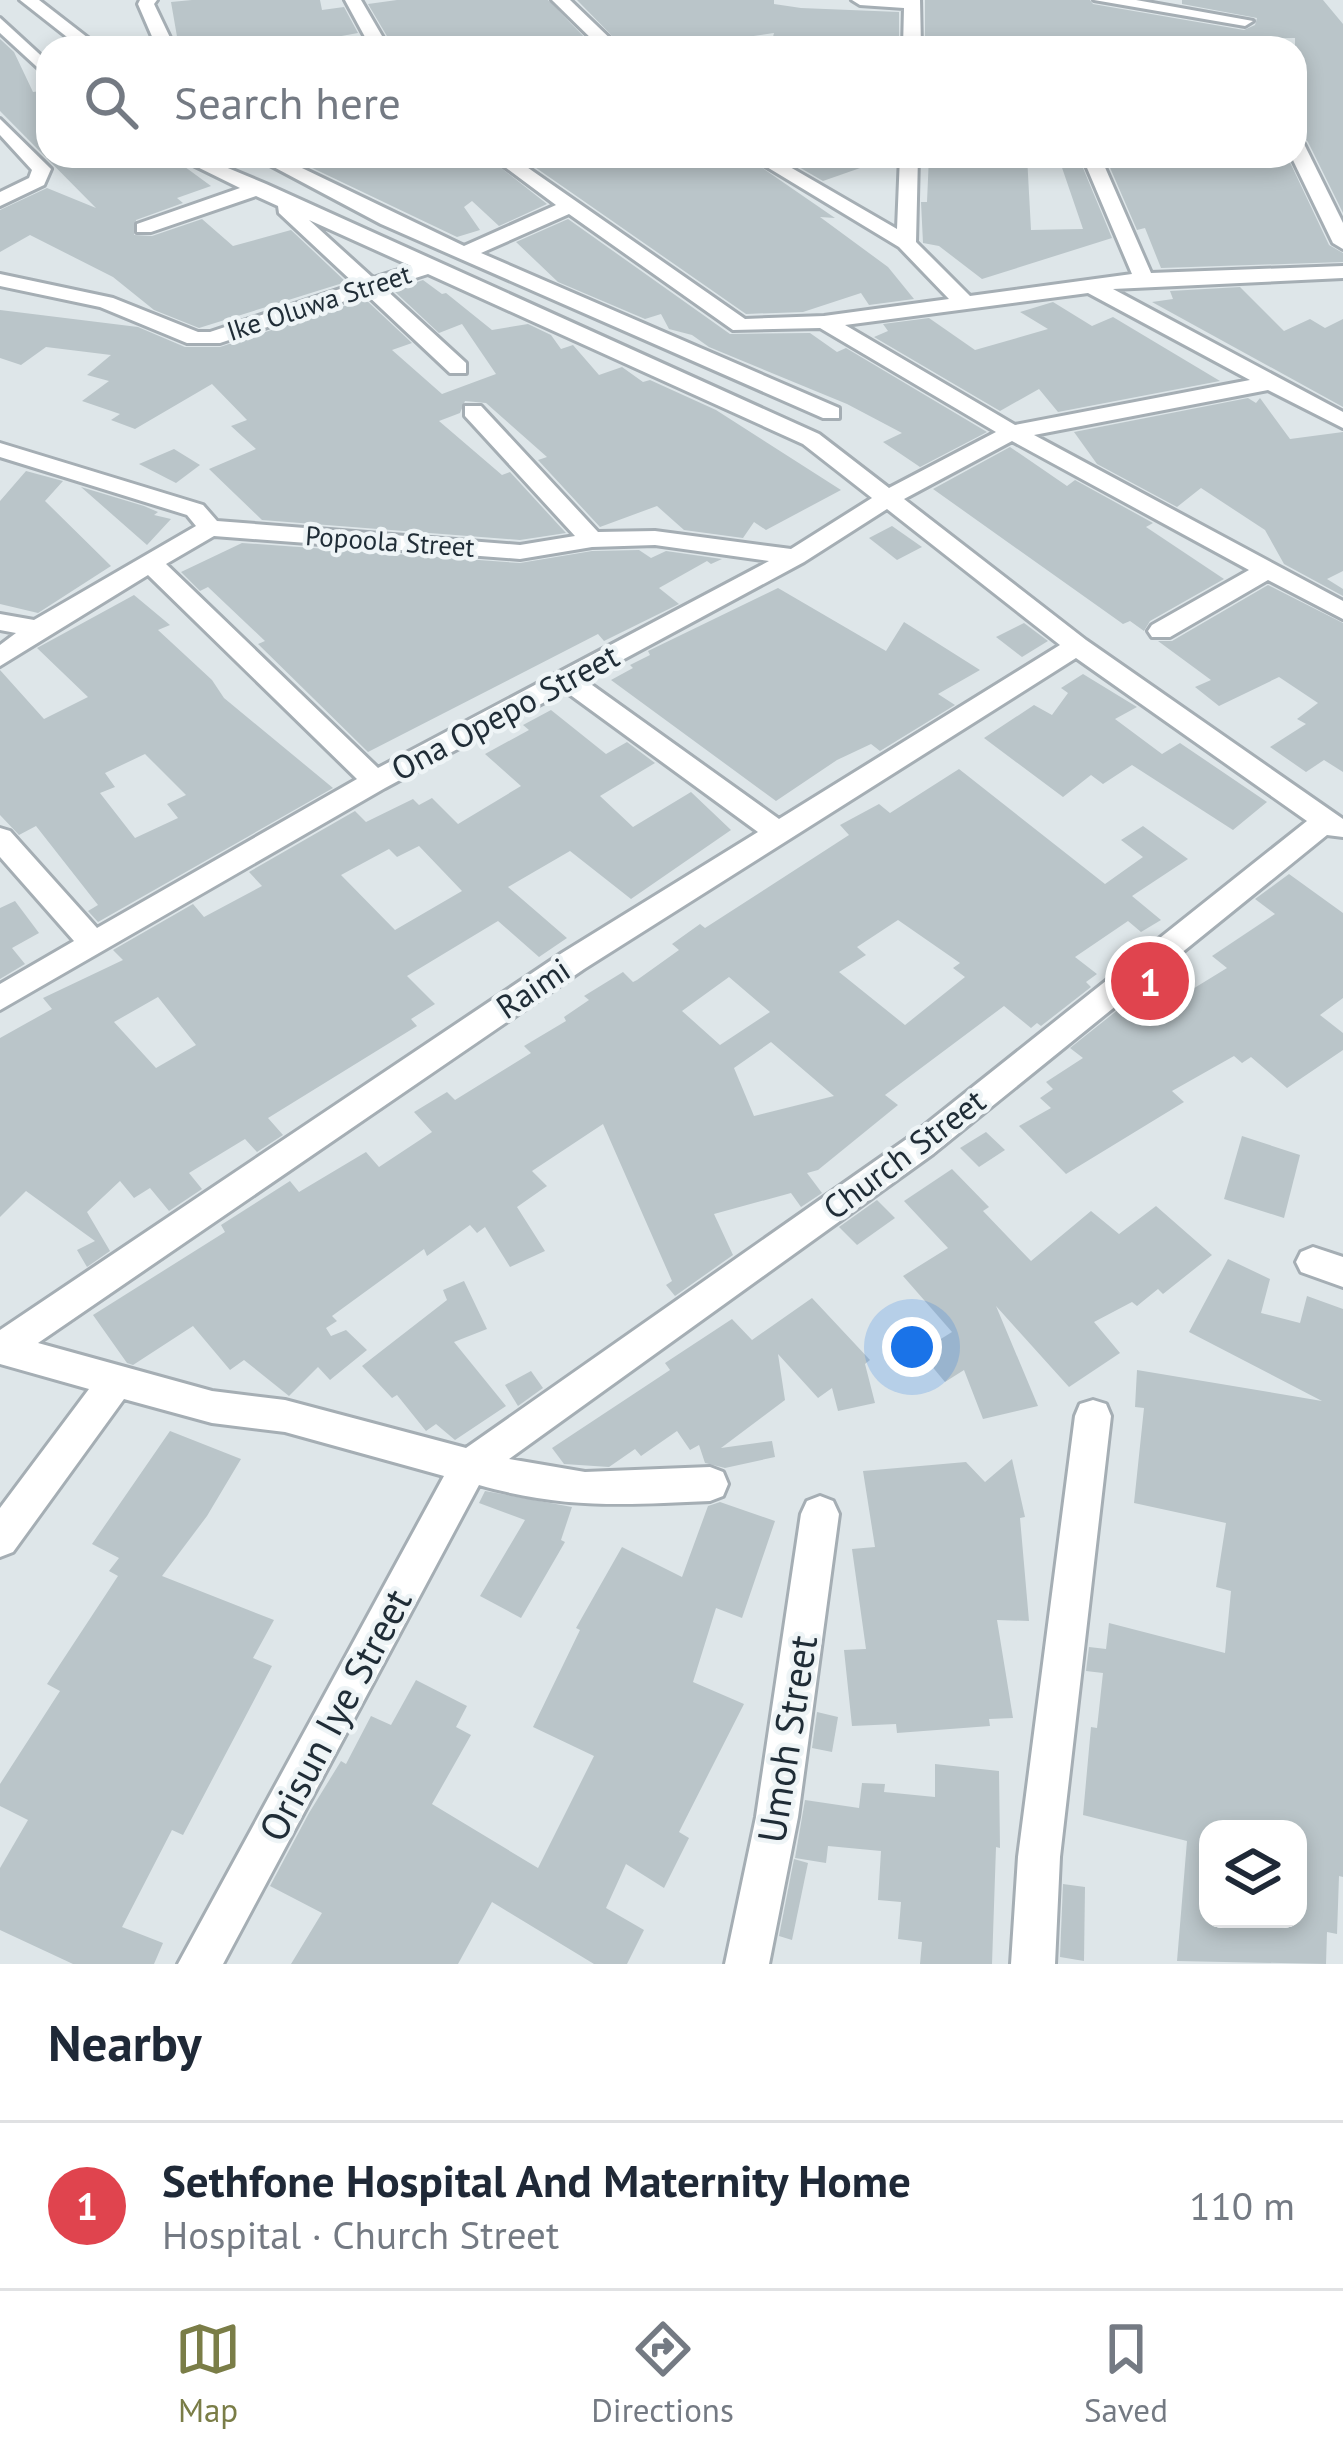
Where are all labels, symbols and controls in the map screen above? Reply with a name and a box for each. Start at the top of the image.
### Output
search box [36,36,1307,168]
icon: search [78,69,144,135]
text: Search here [174,73,401,131]
street label: Ike Oluwa Street [222,256,415,348]
street label: Popoola Street [304,518,476,564]
street label: Ona Opepo Street [384,634,626,790]
pin: 1 [1111,936,1189,1026]
street label: Raimi [487,947,578,1028]
street label: Church Street [814,1079,993,1229]
your location [882,1317,942,1377]
street label: Orisun Iye Street [247,1580,422,1850]
street label: Umoh Street [745,1632,828,1846]
map controls [1199,1820,1307,1928]
button: layers [1199,1820,1307,1928]
text: Nearby [48,2009,202,2075]
text: Sethfone Hospital And Maternity Home [162,2151,911,2209]
text: 1 [76,2180,98,2231]
text: 110 m [1189,2180,1295,2231]
text: Hospital · Church Street [162,2209,559,2260]
tab: Map [175,2316,241,2431]
tab: Directions [591,2316,734,2431]
tab: Saved [1084,2316,1168,2431]

